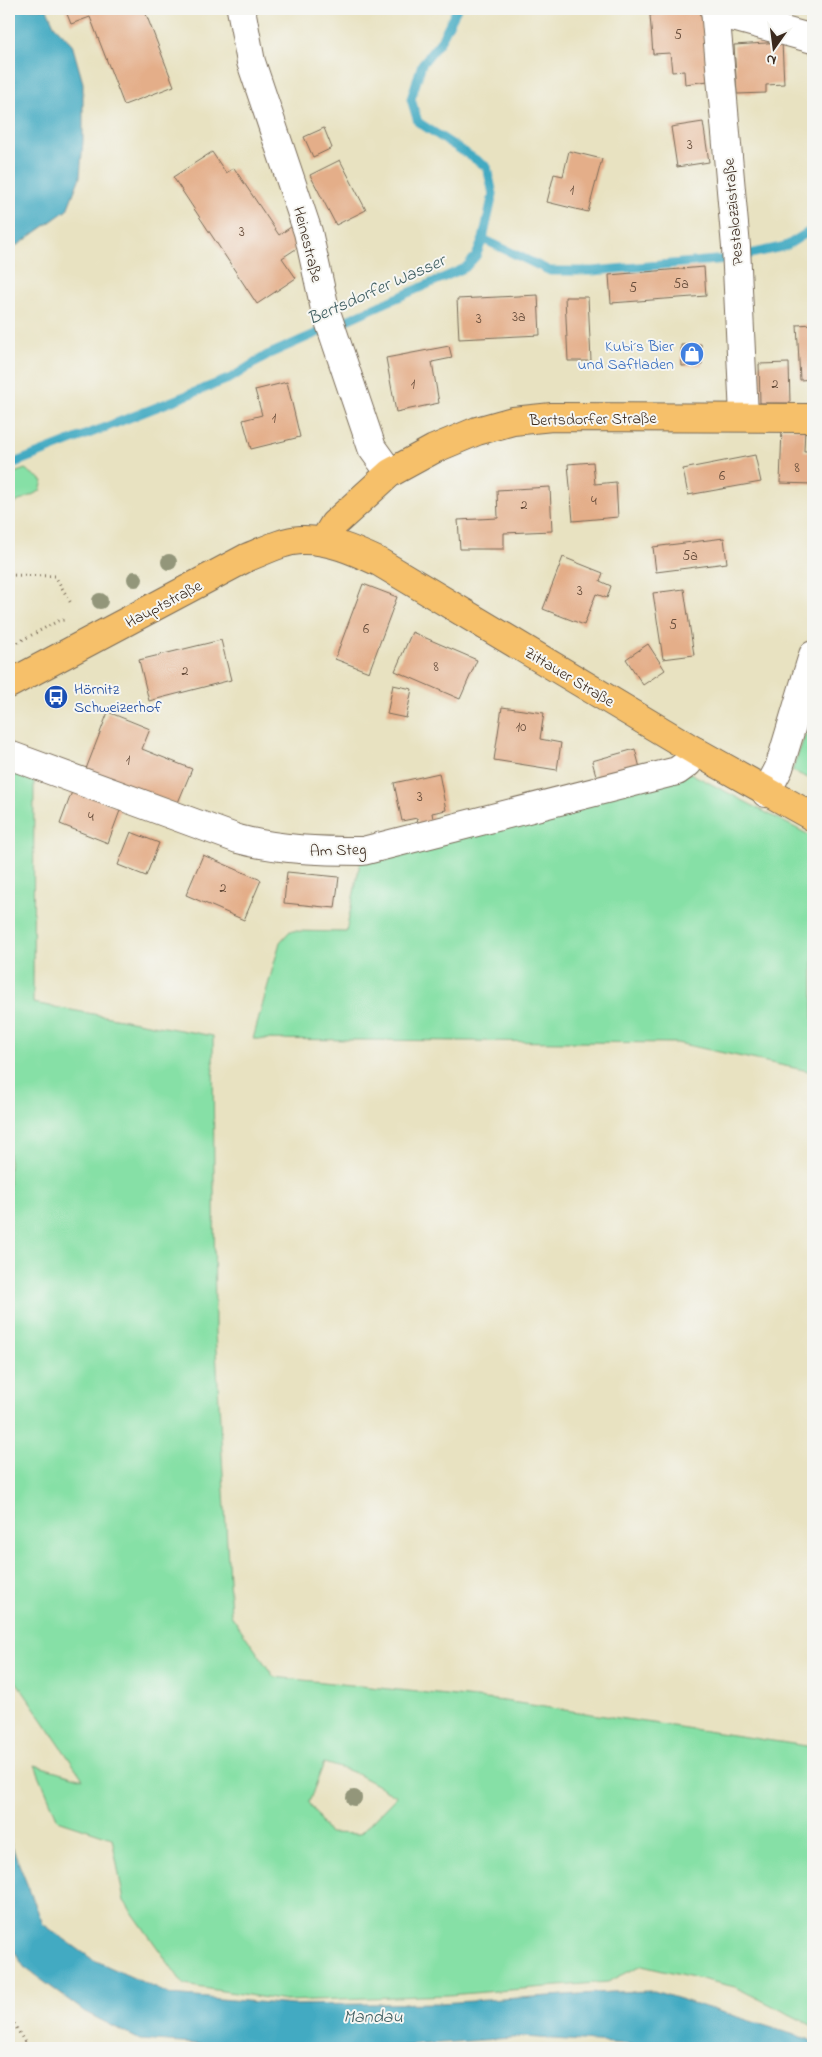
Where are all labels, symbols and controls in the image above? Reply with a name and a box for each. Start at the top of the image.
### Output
north arrow [750,22,800,72]
house number: 5 [674,25,682,46]
text: N [764,48,778,70]
house number: 3 [687,135,693,156]
street label: Pestalozzistraße [717,156,751,266]
house number: 1 [570,180,575,201]
street label: Heinestraße [286,204,328,286]
house number: 3 [239,222,245,243]
water label: Bertsdorfer Wasser [304,248,452,333]
house number: 5a [673,274,689,295]
house number: 5 [629,278,637,299]
house number: 3a [512,307,526,328]
house number: 3 [476,309,482,330]
place label: Kubi´s Bier und Saftladen [578,335,674,377]
shop icon: Kubi´s Bier und Saftladen [679,341,705,367]
house number: 1 [411,374,416,395]
house number: 2 [772,374,779,395]
street label: Bertsdorfer Straße [528,407,658,433]
house number: 1 [272,408,277,429]
house number: 8 [794,458,800,479]
house number: 6 [719,466,725,487]
house number: 4 [591,491,597,512]
house number: 2 [521,495,528,516]
house number: 5a [682,546,698,567]
street label: Hauptstraße [121,574,207,635]
house number: 3 [577,581,583,602]
house number: 5 [669,615,677,636]
house number: 6 [363,619,369,640]
street label: Zittauer Straße [519,641,619,715]
house number: 8 [433,657,439,678]
house number: 2 [182,661,189,682]
place label: Hörnitz Schweizerhof [74,678,162,720]
bus stop icon: Hörnitz Schweizerhof [43,684,69,710]
house number: 10 [516,717,526,738]
house number: 1 [126,750,131,771]
house number: 3 [417,787,423,808]
house number: 4 [88,807,94,828]
street label: Am Steg [310,838,367,864]
house number: 2 [220,878,227,899]
water label: Mandau [343,2005,403,2031]

